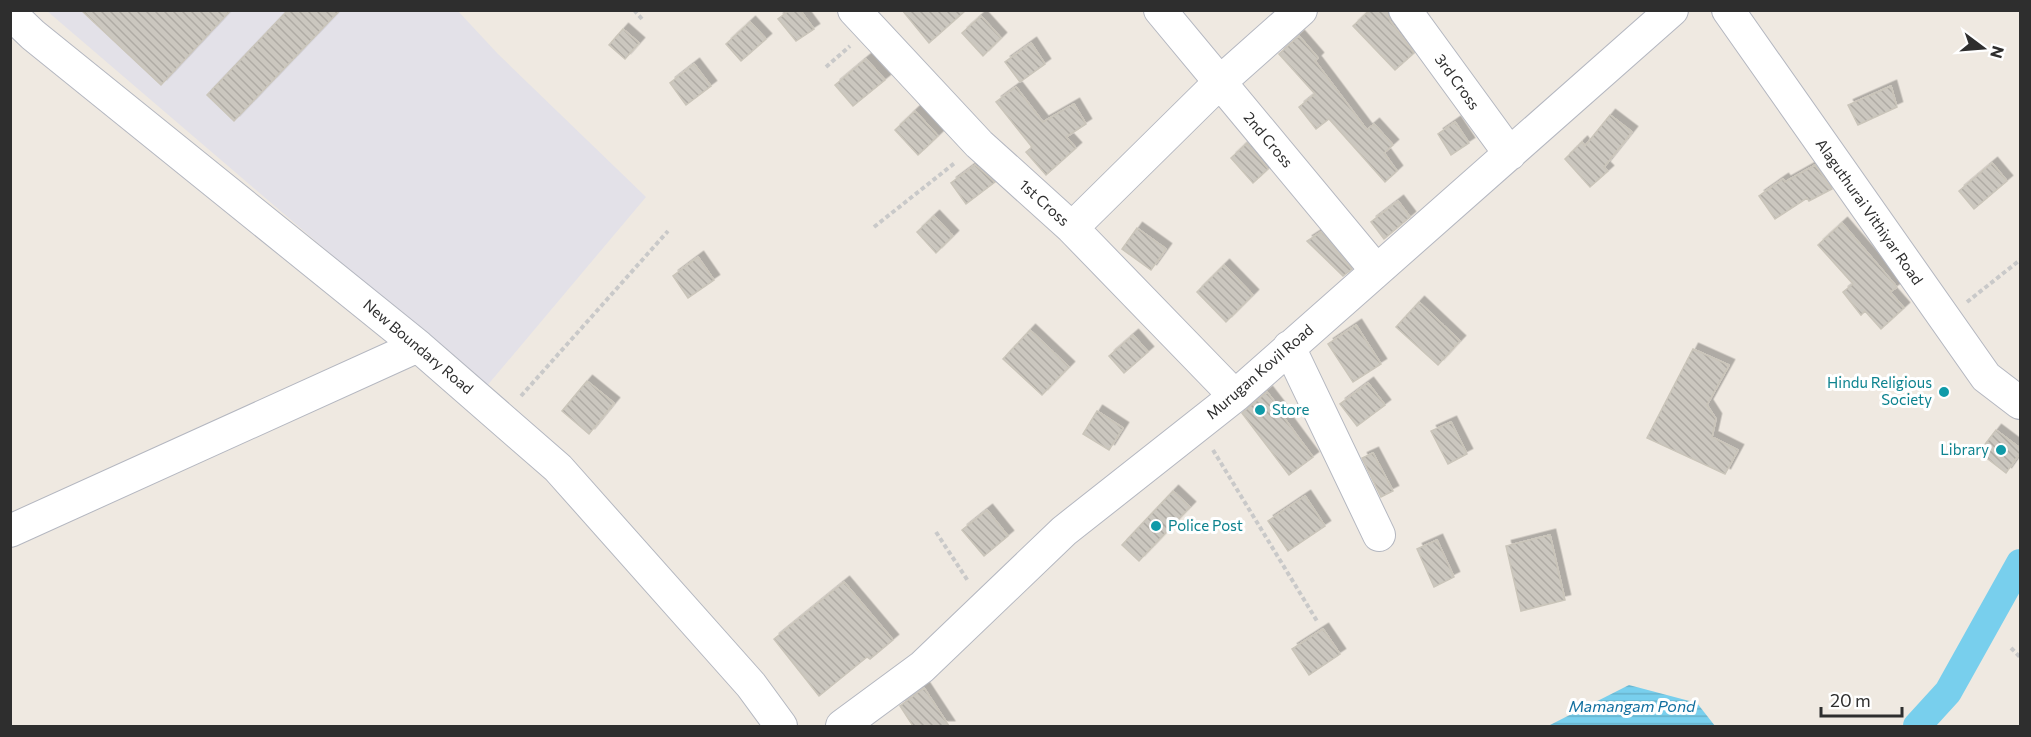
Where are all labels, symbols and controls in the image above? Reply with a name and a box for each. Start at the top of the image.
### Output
north arrow [1953,18,2013,78]
text: N [1987,44,2009,61]
street label: 3rd Cross [1432,50,1484,113]
street label: 2nd Cross [1240,108,1297,171]
street label: Alaguthurai Vithiyar Road [1813,135,1927,288]
street label: 1st Cross [1016,175,1073,229]
street label: New Boundary Road [360,295,477,397]
street label: Murugan Kovil Road [1202,320,1317,423]
place label: Hindu Religious Society [1827,373,1932,408]
marker: Hindu Religious Society [1937,385,1951,399]
place label: Store [1272,400,1309,418]
marker: Store [1253,403,1267,417]
place label: Library [1940,440,1989,458]
marker: Library [1994,443,2008,457]
place label: Police Post [1168,516,1243,534]
marker: Police Post [1149,519,1163,533]
scale bar [1821,680,1902,718]
text: 20 m [1830,689,1871,711]
water label: Mamangam Pond [1569,696,1696,715]

